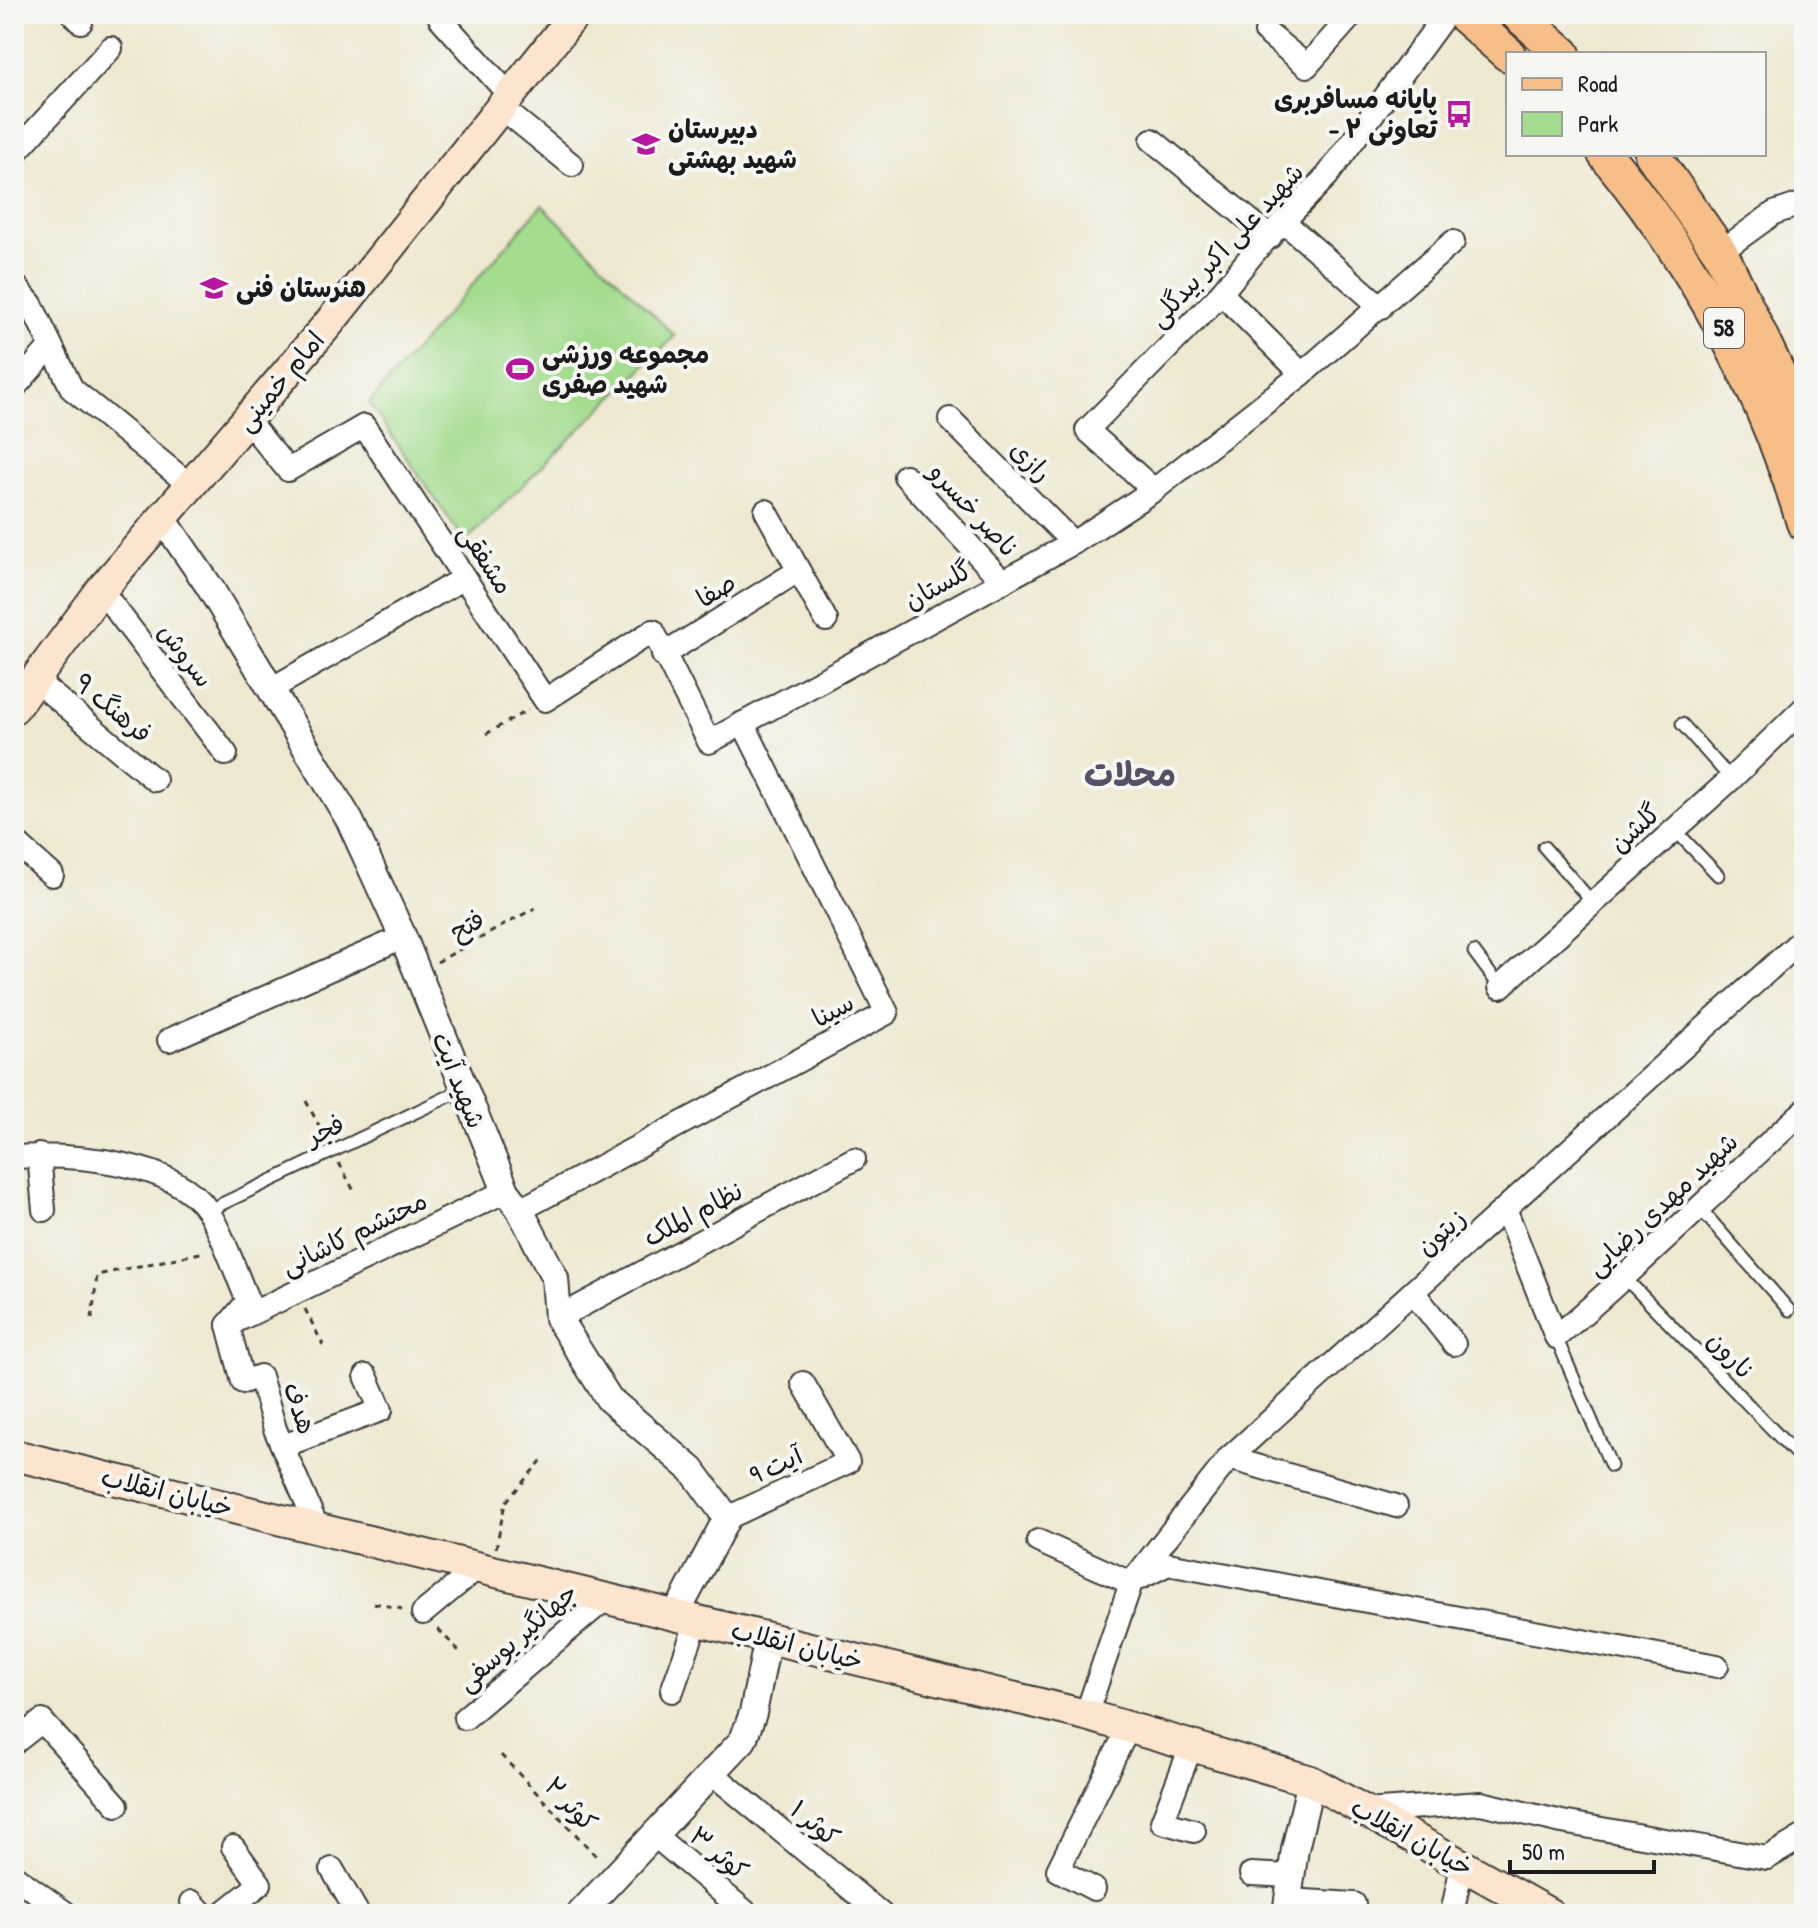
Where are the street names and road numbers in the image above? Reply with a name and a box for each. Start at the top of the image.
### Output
street label: شهید علی اکبر بیدگلی [1140,155,1311,334]
road number: 58 [1704,308,1744,348]
street label: امام خمینی [227,323,334,440]
street label: رازی [1003,432,1060,489]
street label: ناصر خسرو [920,453,1027,564]
street label: مشفقی [451,517,522,601]
street label: گلستان [897,552,978,617]
street label: صفا [689,564,742,615]
street label: سروش [151,615,222,694]
street label: فرهنگ ۹ [67,665,160,750]
street label: گلشن [1601,795,1668,860]
street label: فتح [443,901,491,949]
street label: سینا [806,984,860,1035]
street label: شهید آیت [424,1026,495,1133]
street label: فجر [298,1106,350,1154]
street label: شهید مهدی رضایی [1578,1124,1745,1283]
street label: نظام الملک [637,1173,750,1257]
street label: محتشم کاشانی [275,1182,434,1286]
street label: زیتون [1408,1200,1473,1263]
street label: نارون [1700,1323,1763,1387]
street label: هدف [276,1377,325,1438]
street label: آیت 9 [744,1436,809,1492]
street label: خیابان انقلاب [98,1458,237,1525]
street label: جهانگیر یوسفی [449,1575,584,1699]
street label: خیابان انقلاب [728,1611,867,1678]
street label: کوثر ۲ [537,1769,606,1839]
street label: خیابان انقلاب [1345,1789,1480,1884]
street label: کوثر ۱ [783,1792,848,1854]
street label: کوثر ۳ [682,1818,756,1888]

